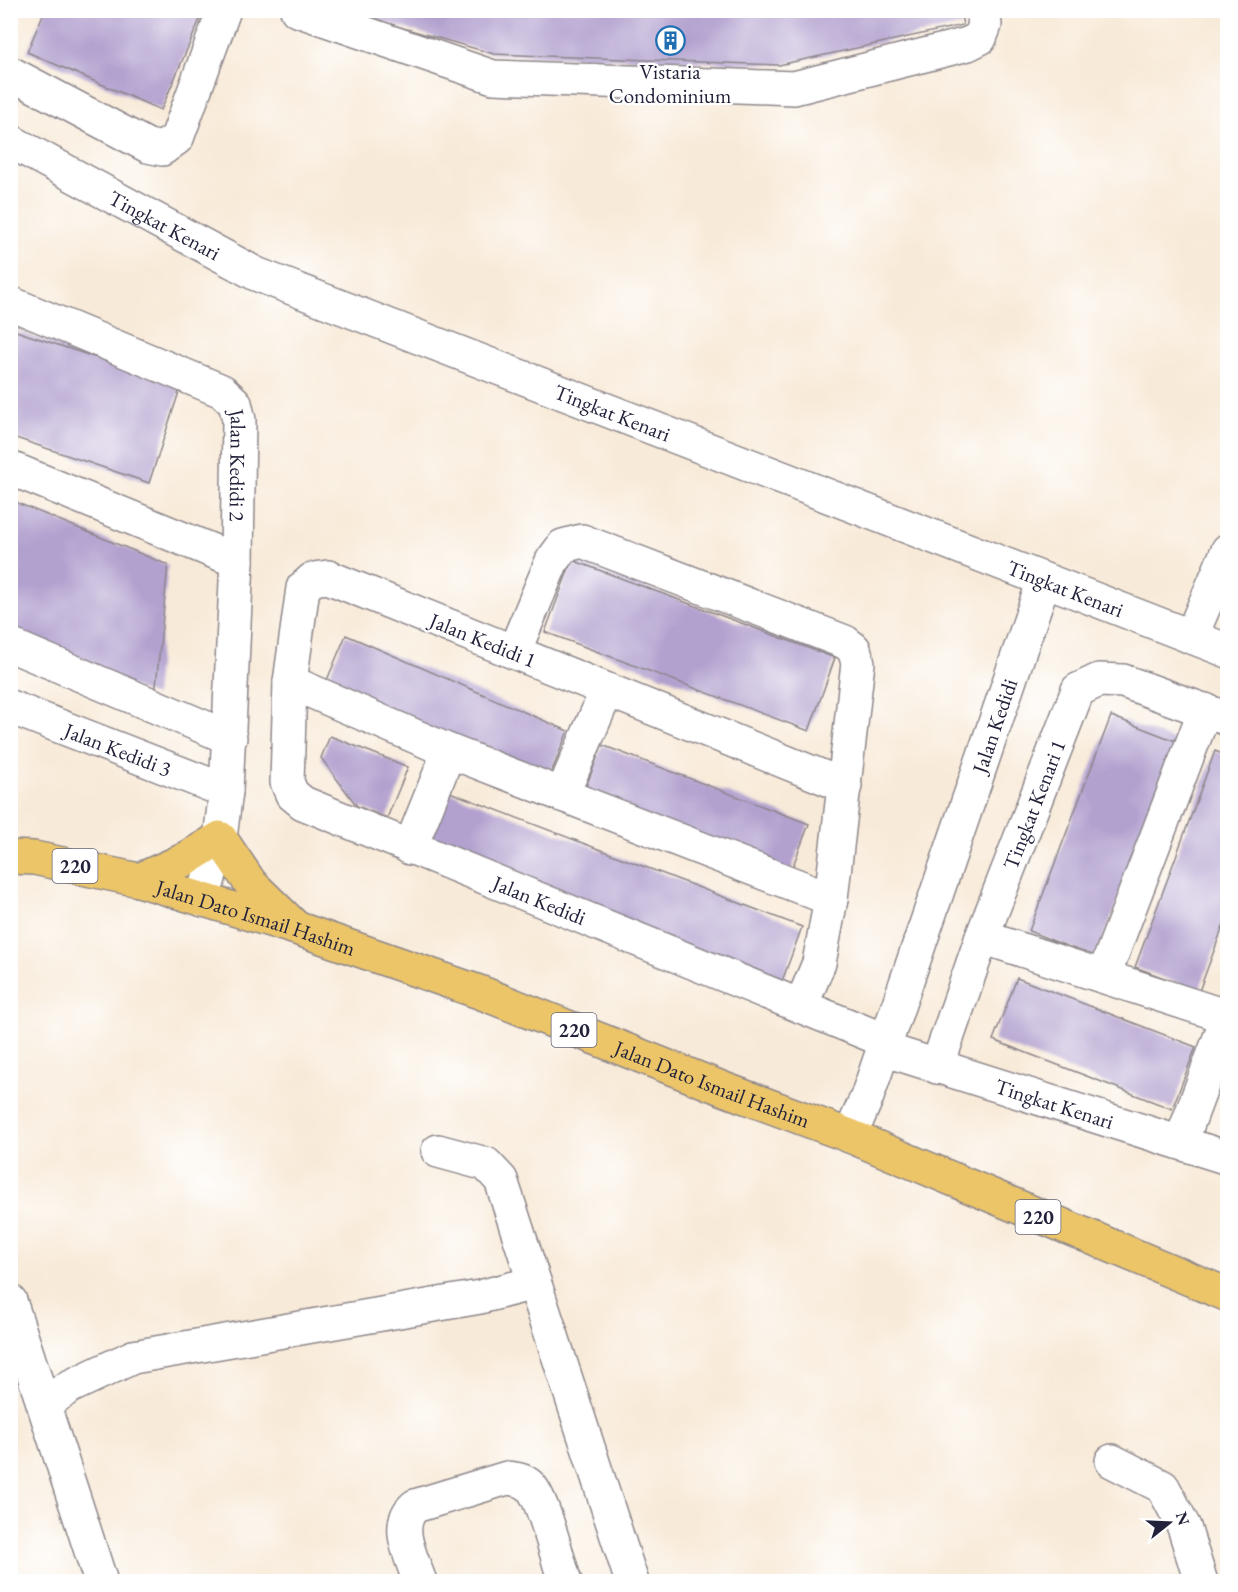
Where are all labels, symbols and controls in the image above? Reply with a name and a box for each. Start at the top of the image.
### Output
building icon: Vistaria Condominium [654,24,686,56]
place label: Vistaria Condominium [609,58,731,109]
street label: Tingkat Kenari [104,184,225,266]
street label: Tingkat Kenari [550,377,675,447]
street label: Jalan Kedidi 2 [223,404,253,522]
street label: Tingkat Kenari [1004,553,1128,623]
street label: Jalan Kedidi 1 [424,606,540,674]
street label: Jalan Kedidi [965,675,1023,778]
street label: Jalan Kedidi 3 [59,715,175,782]
street label: Tingkat Kenari 1 [996,736,1071,873]
road number: 220 [52,849,98,883]
street label: Jalan Kedidi [487,868,590,931]
street label: Jalan Dato Ismail Hashim [151,872,359,961]
road number: 220 [552,1013,596,1047]
street label: Jalan Dato Ismail Hashim [609,1033,814,1133]
street label: Tingkat Kenari [992,1072,1117,1135]
road number: 220 [1016,1200,1060,1234]
north arrow [1139,1493,1199,1553]
text: N [1171,1509,1195,1528]

